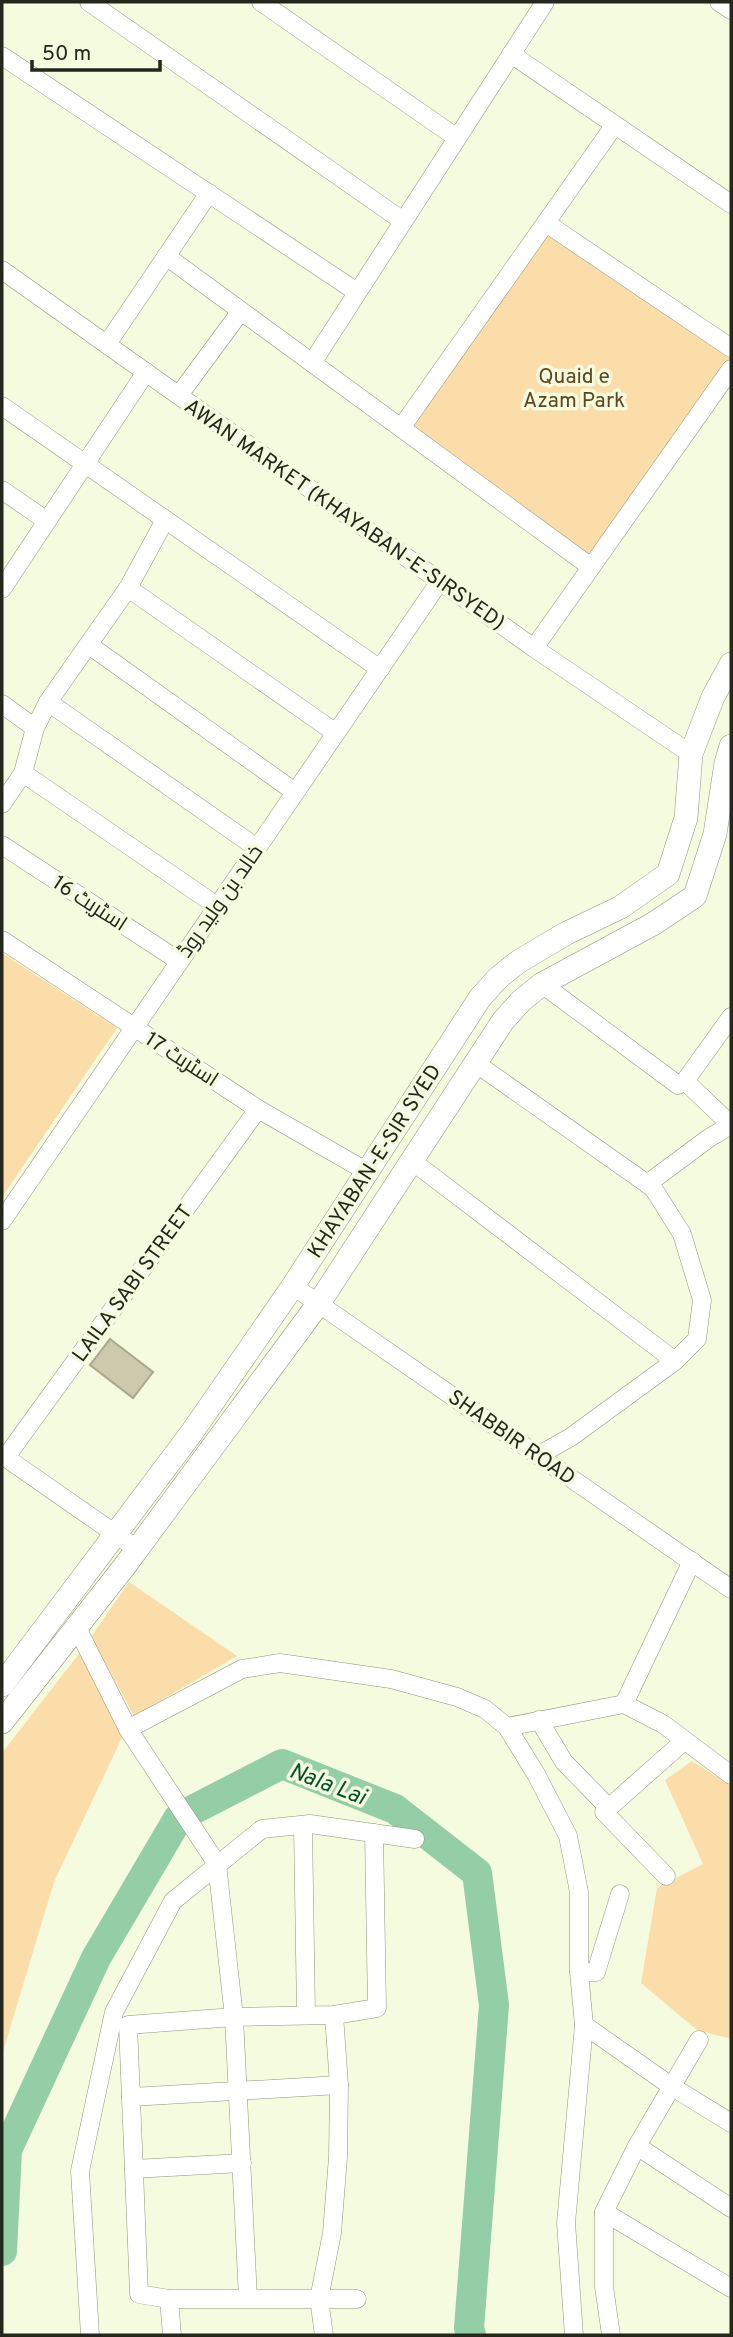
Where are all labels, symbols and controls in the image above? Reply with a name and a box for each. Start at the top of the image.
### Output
scale bar [32,28,159,72]
text: 50 m [42,41,91,68]
park label: Quaid e Azam Park [523,364,625,415]
street label: AWAN MARKET (KHAYABAN-E-SIRSYED) [178,394,510,637]
street label: خالد بن ولید روڈ [172,840,270,964]
street label: اسٹریٹ 16 [47,870,132,938]
street label: اسٹریٹ 17 [139,1027,223,1094]
street label: KHAYABAN-E-SIR SYED [302,1060,448,1264]
street label: LAILA SABI STREET [67,1200,199,1368]
street label: SHABBIR ROAD [442,1384,580,1492]
water label: Nala Lai [285,1758,371,1814]

